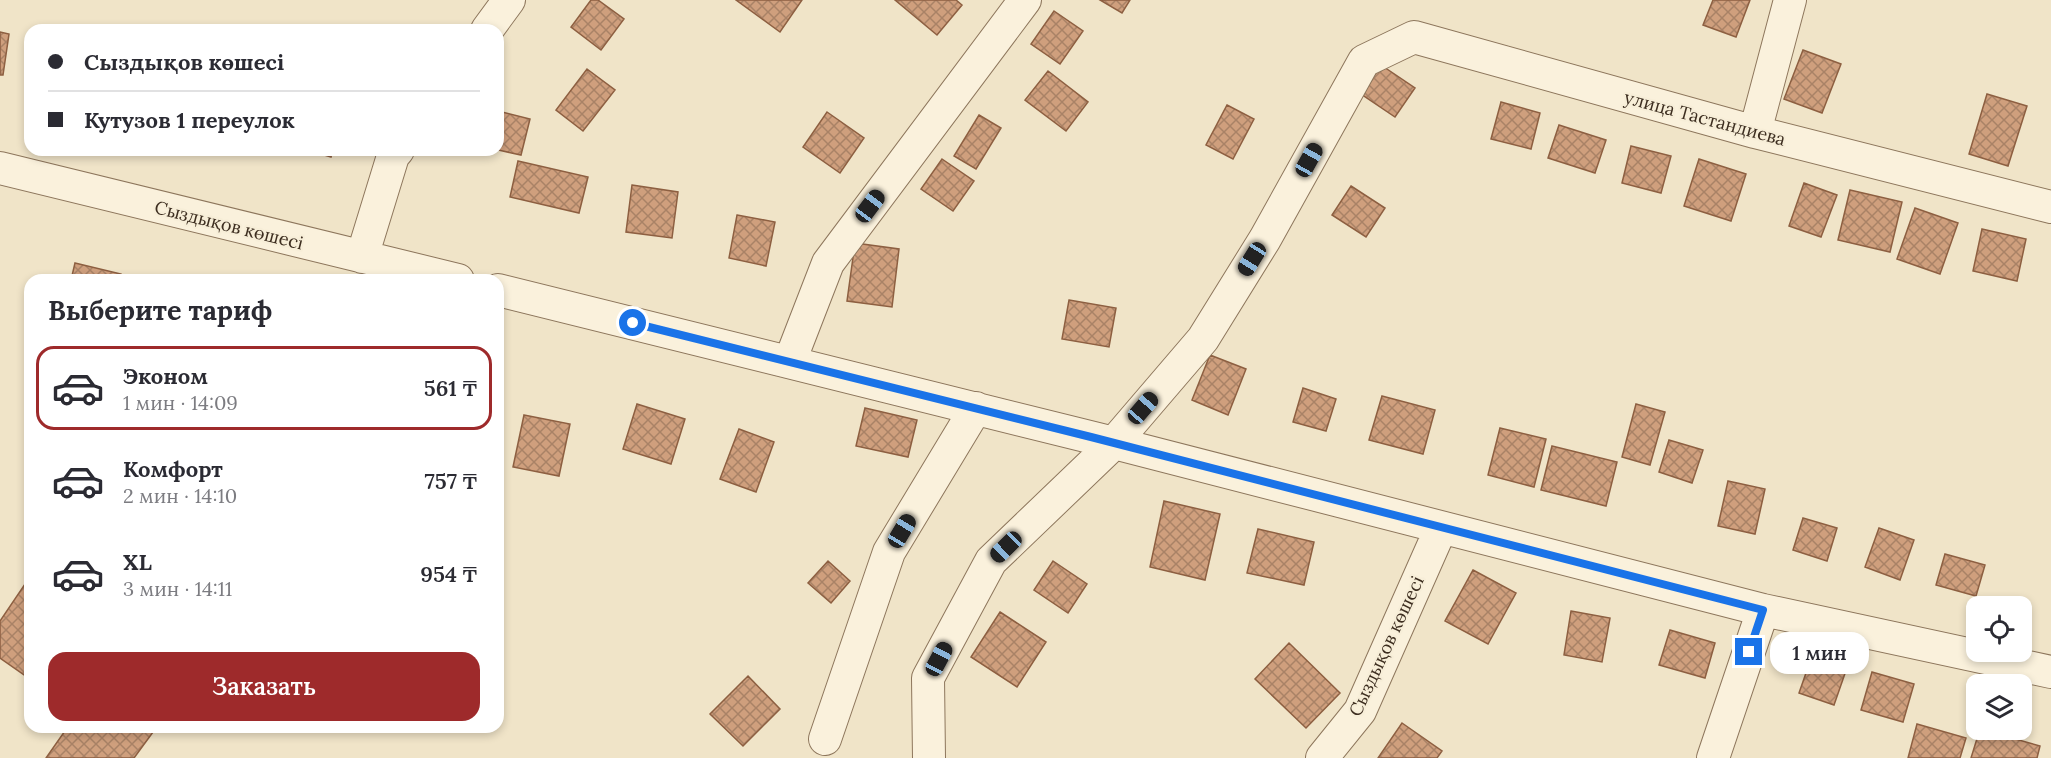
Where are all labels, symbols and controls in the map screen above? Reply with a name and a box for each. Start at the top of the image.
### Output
text: Сыздықов көшесі [84,48,284,76]
street label: улица Тастандиева [1622,85,1788,151]
text: Кутузов 1 переулок [84,106,295,134]
car [1292,140,1326,180]
car [852,186,888,226]
street label: Сыздықов көшесі [152,195,306,255]
car [1235,239,1269,279]
text: Выберите тариф [48,293,272,327]
route start [619,309,646,336]
icon: car [51,361,105,415]
text: Эконом [123,362,208,390]
text: 561 ₸ [424,374,477,402]
car [1124,389,1162,427]
text: 1 мин · 14:09 [123,390,238,415]
icon: car [51,454,105,508]
text: Комфорт [123,455,223,483]
text: 757 ₸ [425,467,477,495]
text: 2 мин · 14:10 [123,483,237,508]
car [885,511,919,551]
car [987,528,1025,566]
icon: car [51,547,105,601]
text: XL [123,548,152,576]
text: 954 ₸ [420,560,477,588]
street label: Сыздықов көшесі [1343,572,1429,720]
text: 3 мин · 14:11 [123,576,232,601]
map controls [1966,596,2032,740]
button: locate [1966,596,2032,662]
callout: 1 мин [1770,631,1869,673]
route end [1735,638,1762,665]
car [923,639,955,679]
text: 1 мин [1792,640,1847,665]
button: Заказать [48,652,480,721]
button: layers [1966,674,2032,740]

